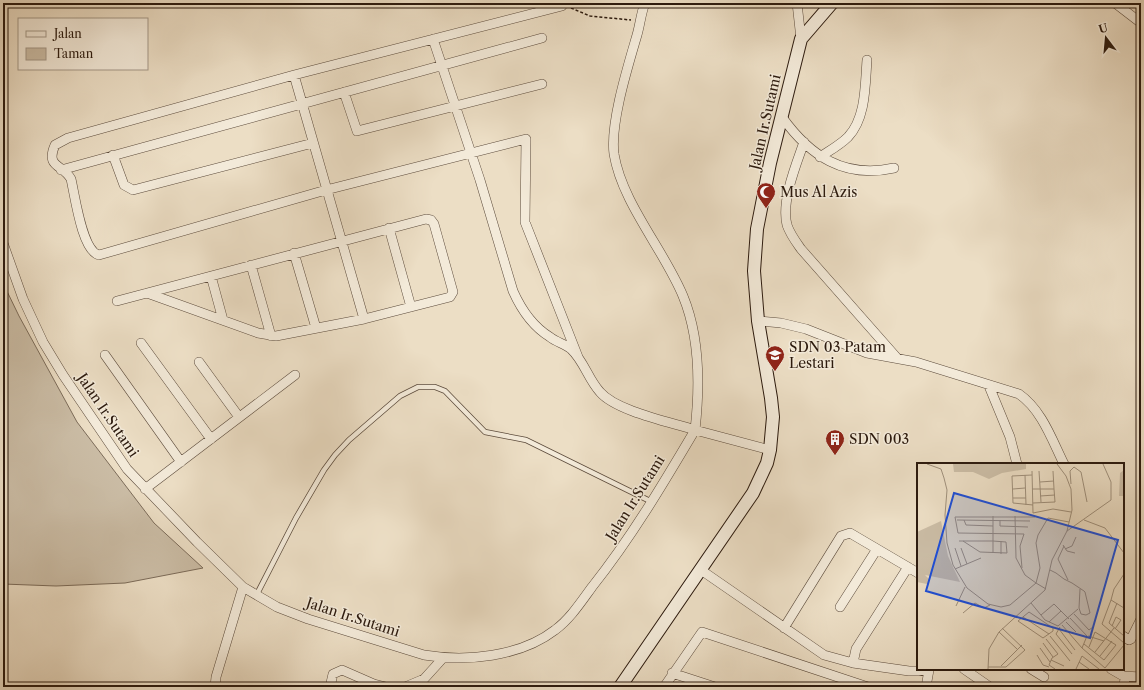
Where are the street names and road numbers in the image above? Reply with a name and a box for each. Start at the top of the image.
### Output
street label: Jalan Ir.Sutami [745,73,785,173]
street label: Jalan Ir.Sutami [72,368,143,460]
street label: Jalan Ir.Sutami [601,452,668,546]
street label: Jalan Ir.Sutami [302,593,402,641]

